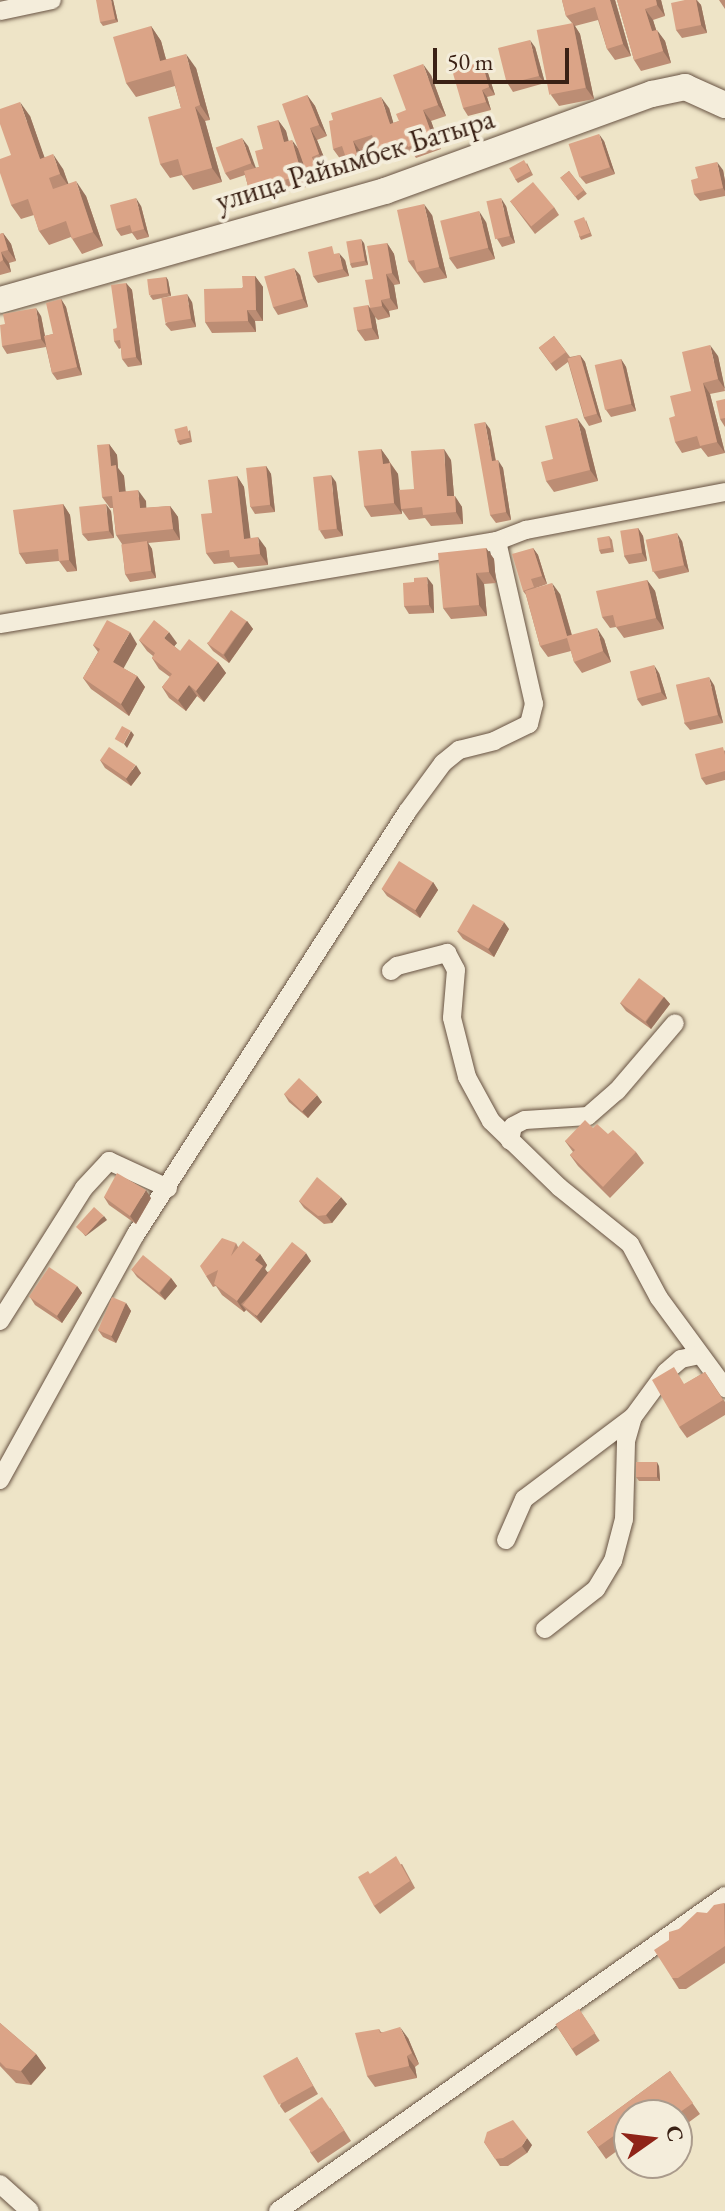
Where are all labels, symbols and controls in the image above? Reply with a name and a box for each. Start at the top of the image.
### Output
scale bar [437,32,573,82]
text: 50 m [447,46,494,77]
street label: улица Райымбек Батыра [211,100,499,220]
north arrow [613,2099,693,2179]
text: С [659,2122,691,2145]

